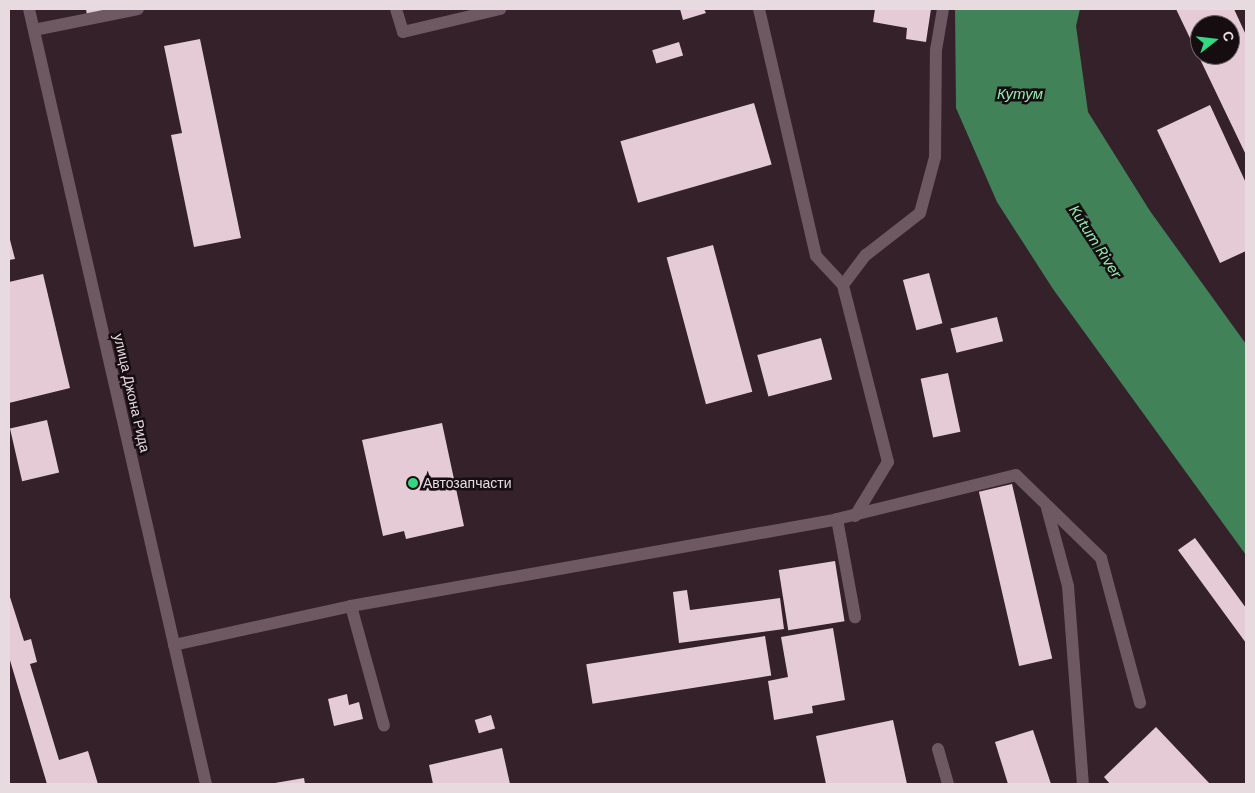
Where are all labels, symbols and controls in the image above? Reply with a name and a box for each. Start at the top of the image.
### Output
north arrow [1190,15,1240,65]
text: С [1218,29,1239,43]
water label: Кутум [997,86,1043,104]
water label: Kutum River [1065,202,1125,282]
street label: улица Джона Рида [110,332,154,454]
place label: Автозапчасти [423,475,511,491]
marker: Автозапчасти [407,477,419,489]

